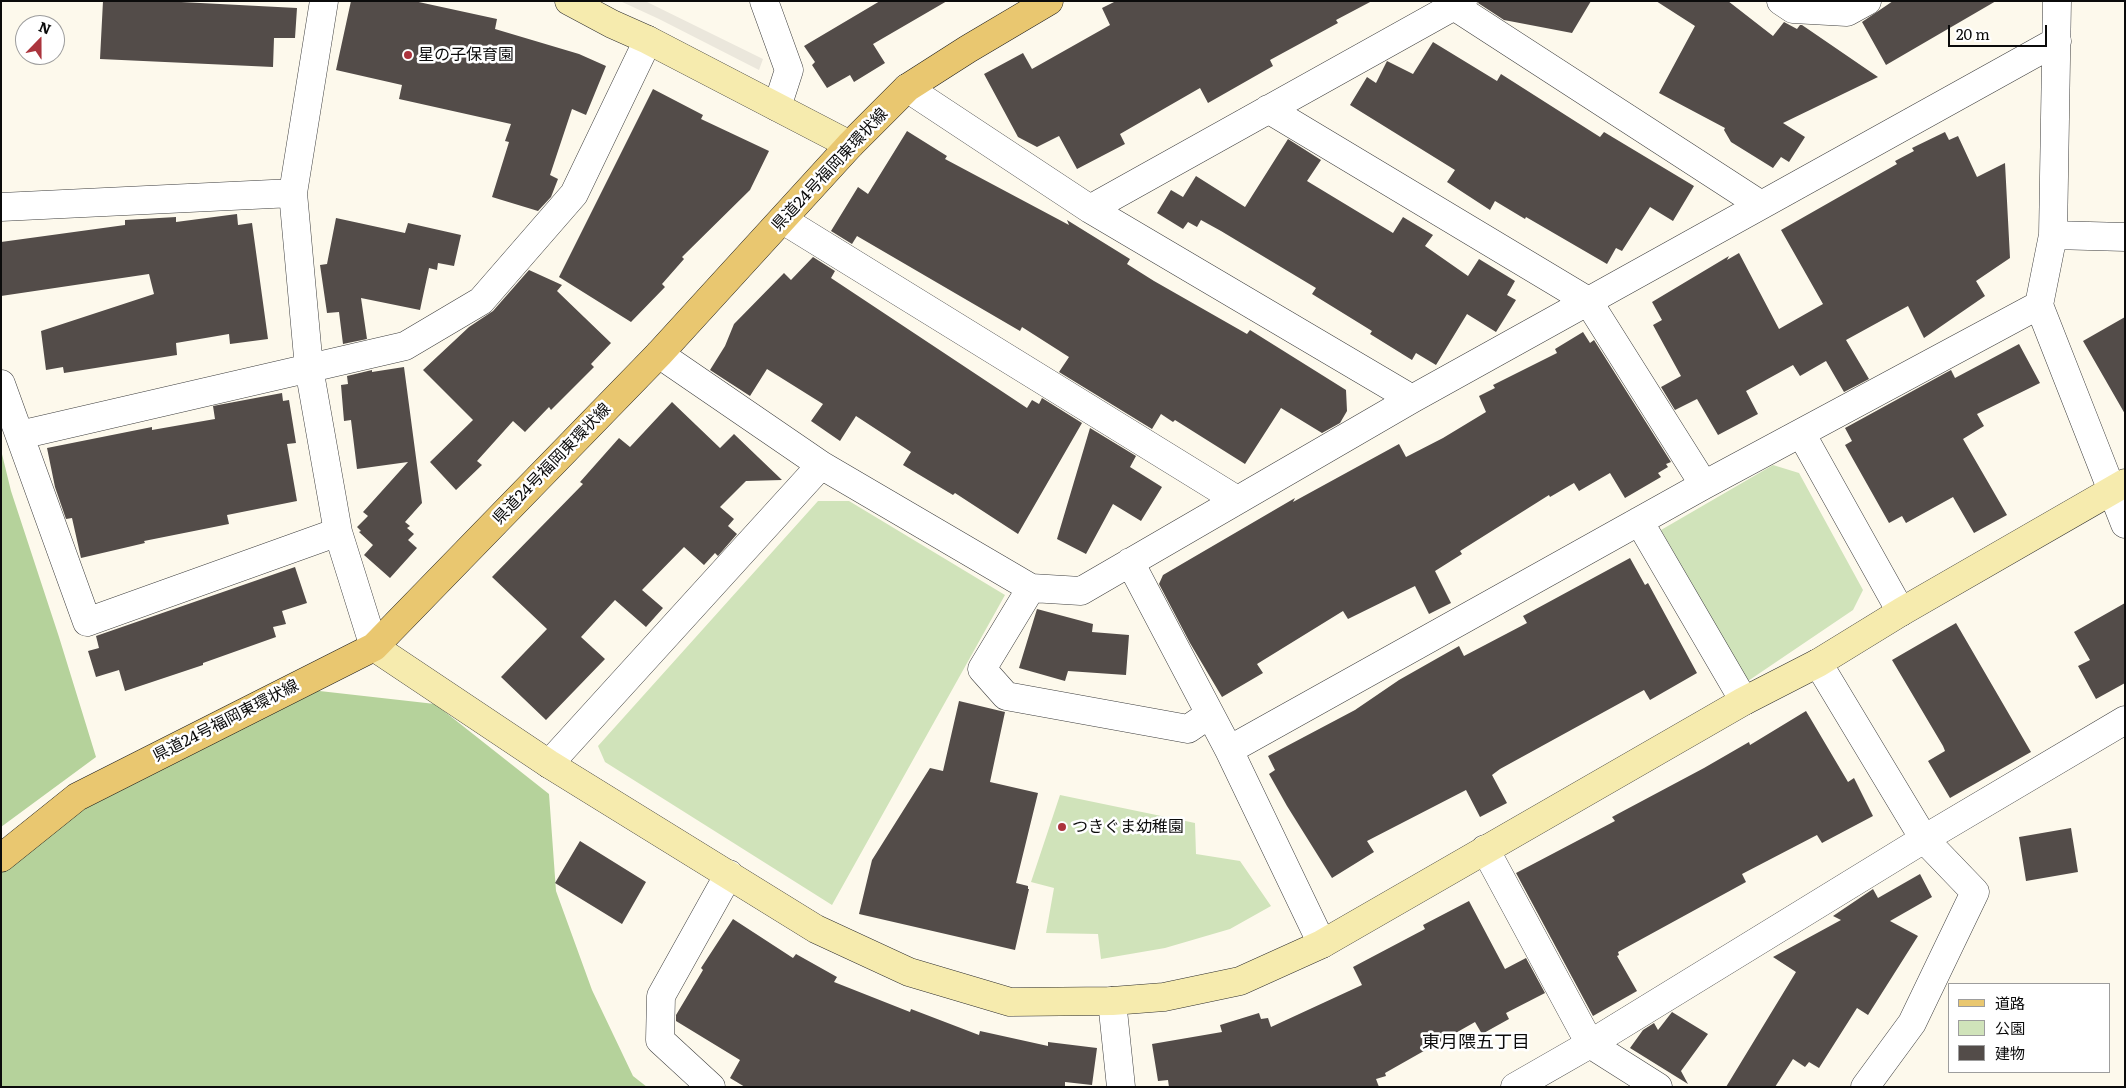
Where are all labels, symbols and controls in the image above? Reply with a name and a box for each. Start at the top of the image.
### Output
north arrow [15,15,65,65]
scale bar [1951,15,2050,47]
text: N [36,16,54,38]
text: 20 m [1956,22,1990,45]
place label: 星の子保育園 [418,45,514,65]
marker: 星の子保育園 [402,49,414,61]
street label: 県道24号福岡東環状線 [768,105,892,235]
street label: 県道24号福岡東環状線 [489,399,615,529]
street label: 県道24号福岡東環状線 [150,676,302,766]
place label: つきぐま幼稚園 [1072,817,1184,837]
marker: つきぐま幼稚園 [1056,821,1068,833]
legend [1948,983,2111,1073]
text: 道路 [1995,991,2025,1014]
text: 公園 [1995,1016,2025,1039]
district label: 東月隈五丁目 [1422,1032,1530,1054]
text: 建物 [1995,1041,2025,1064]

